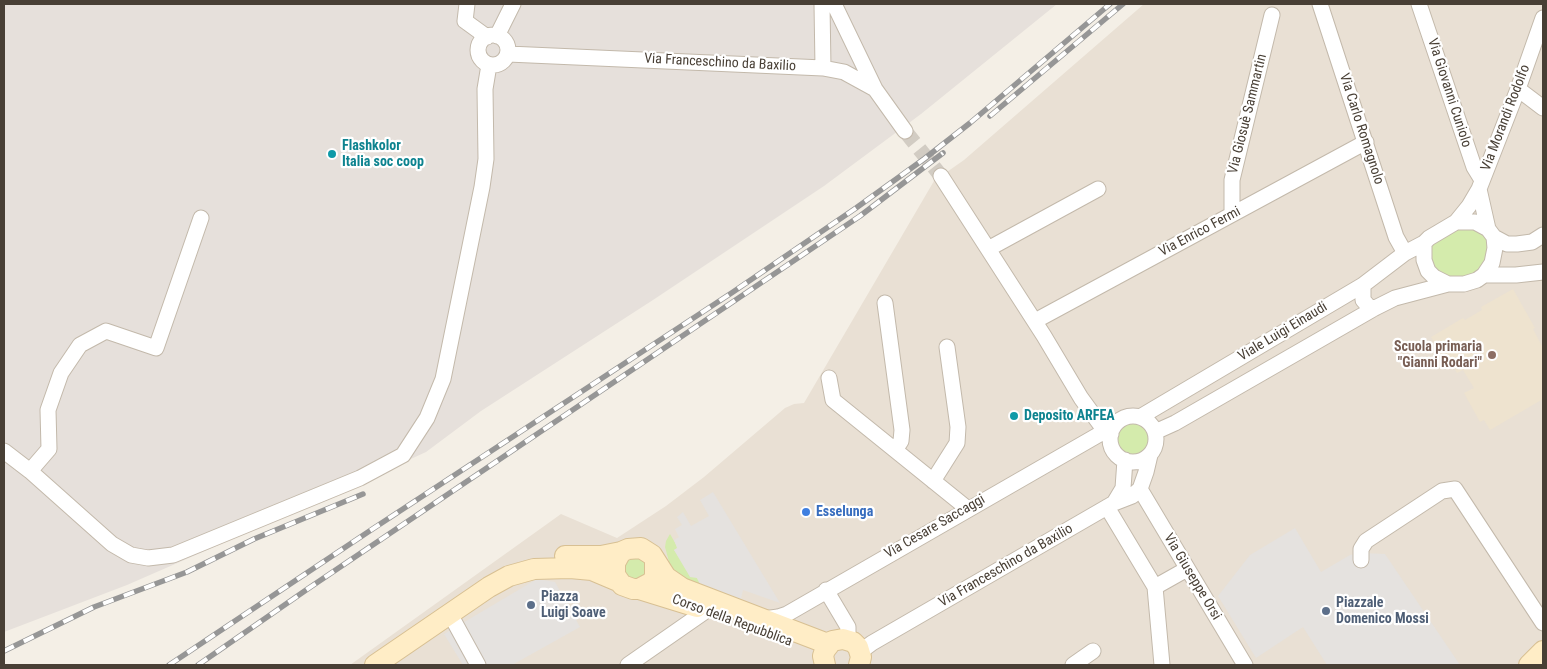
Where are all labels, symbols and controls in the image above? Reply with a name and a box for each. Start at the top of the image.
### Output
street label: Via Giovanni Cuniolo [1423,36,1475,150]
street label: Via Franceschino da Baxilio [644,51,796,75]
street label: Via Giosuè Sammartin [1225,52,1271,176]
street label: Via Morandi Rodolfo [1478,62,1534,174]
street label: Via Carlo Romagnolo [1335,71,1387,187]
place label: Flashkolor Italia soc coop [342,138,424,170]
marker: Flashkolor Italia soc coop [326,148,338,160]
street label: Via Enrico Fermi [1156,203,1244,261]
street label: Viale Luigi Einaudi [1235,299,1331,365]
place label: Scuola primaria "Gianni Rodari" [1394,339,1482,372]
marker: Scuola primaria "Gianni Rodari" [1486,349,1498,361]
place label: Deposito ARFEA [1024,408,1115,424]
marker: Deposito ARFEA [1008,410,1020,422]
street label: Via Cesare Saccaggi [882,491,988,563]
place label: Esselunga [816,504,873,520]
marker: Esselunga [800,506,812,518]
street label: Via Franceschino da Baxilio [936,521,1076,611]
street label: Via Giuseppe Orsi [1160,531,1224,623]
place label: Piazza Luigi Soave [541,589,606,622]
street label: Corso della Repubblica [670,591,794,651]
place label: Piazzale Domenico Mossi [1336,595,1429,628]
marker: Piazza Luigi Soave [525,599,537,611]
marker: Piazzale Domenico Mossi [1320,605,1332,617]

